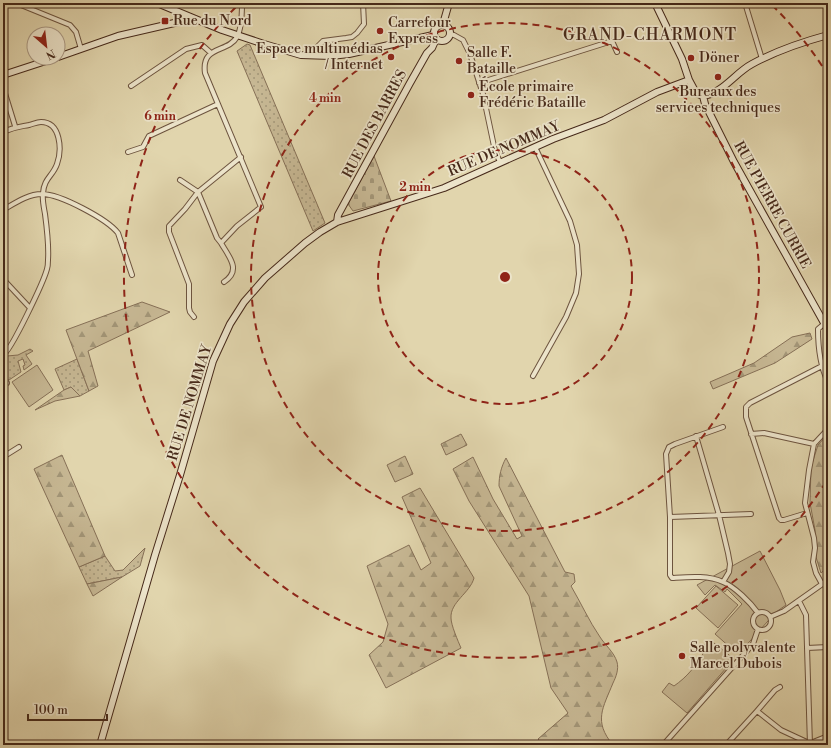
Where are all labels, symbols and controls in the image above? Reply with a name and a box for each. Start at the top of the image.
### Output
place label: Rue du Nord [173,12,251,30]
place label: Carrefour Express [388,14,451,48]
marker: Rue du Nord [160,16,170,26]
district label: GRAND-CHARMONT [563,25,737,45]
north arrow [26,26,66,66]
marker: Carrefour Express [375,26,385,36]
place label: Espace multimédias / Internet [256,40,383,74]
place label: Salle F. Bataille [466,44,516,78]
text: N [43,46,57,62]
place label: Döner [699,49,739,67]
marker: Espace multimédias / Internet [386,52,396,62]
marker: Döner [686,53,696,63]
marker: Salle F. Bataille [454,56,464,66]
street label: RUE DES BARRES [339,67,411,181]
marker: Bureaux des services techniques [713,72,723,82]
place label: École primaire Frédéric Bataille [479,76,586,112]
place label: Bureaux des services techniques [656,83,780,117]
marker: École primaire Frédéric Bataille [466,90,476,100]
text: 4 min [309,91,342,106]
text: 6 min [144,109,176,124]
street label: RUE DE NOMMAY [445,117,564,181]
street label: RUE PIERRE CURRIE [729,138,815,272]
text: 2 min [399,180,431,195]
centre of rings [498,270,512,284]
street label: RUE DE NOMMAY [164,342,216,463]
place label: Salle polyvalente Marcel Dubois [690,639,796,673]
marker: Salle polyvalente Marcel Dubois [677,651,687,661]
scale bar [28,696,107,722]
text: 100 m [34,703,68,718]

